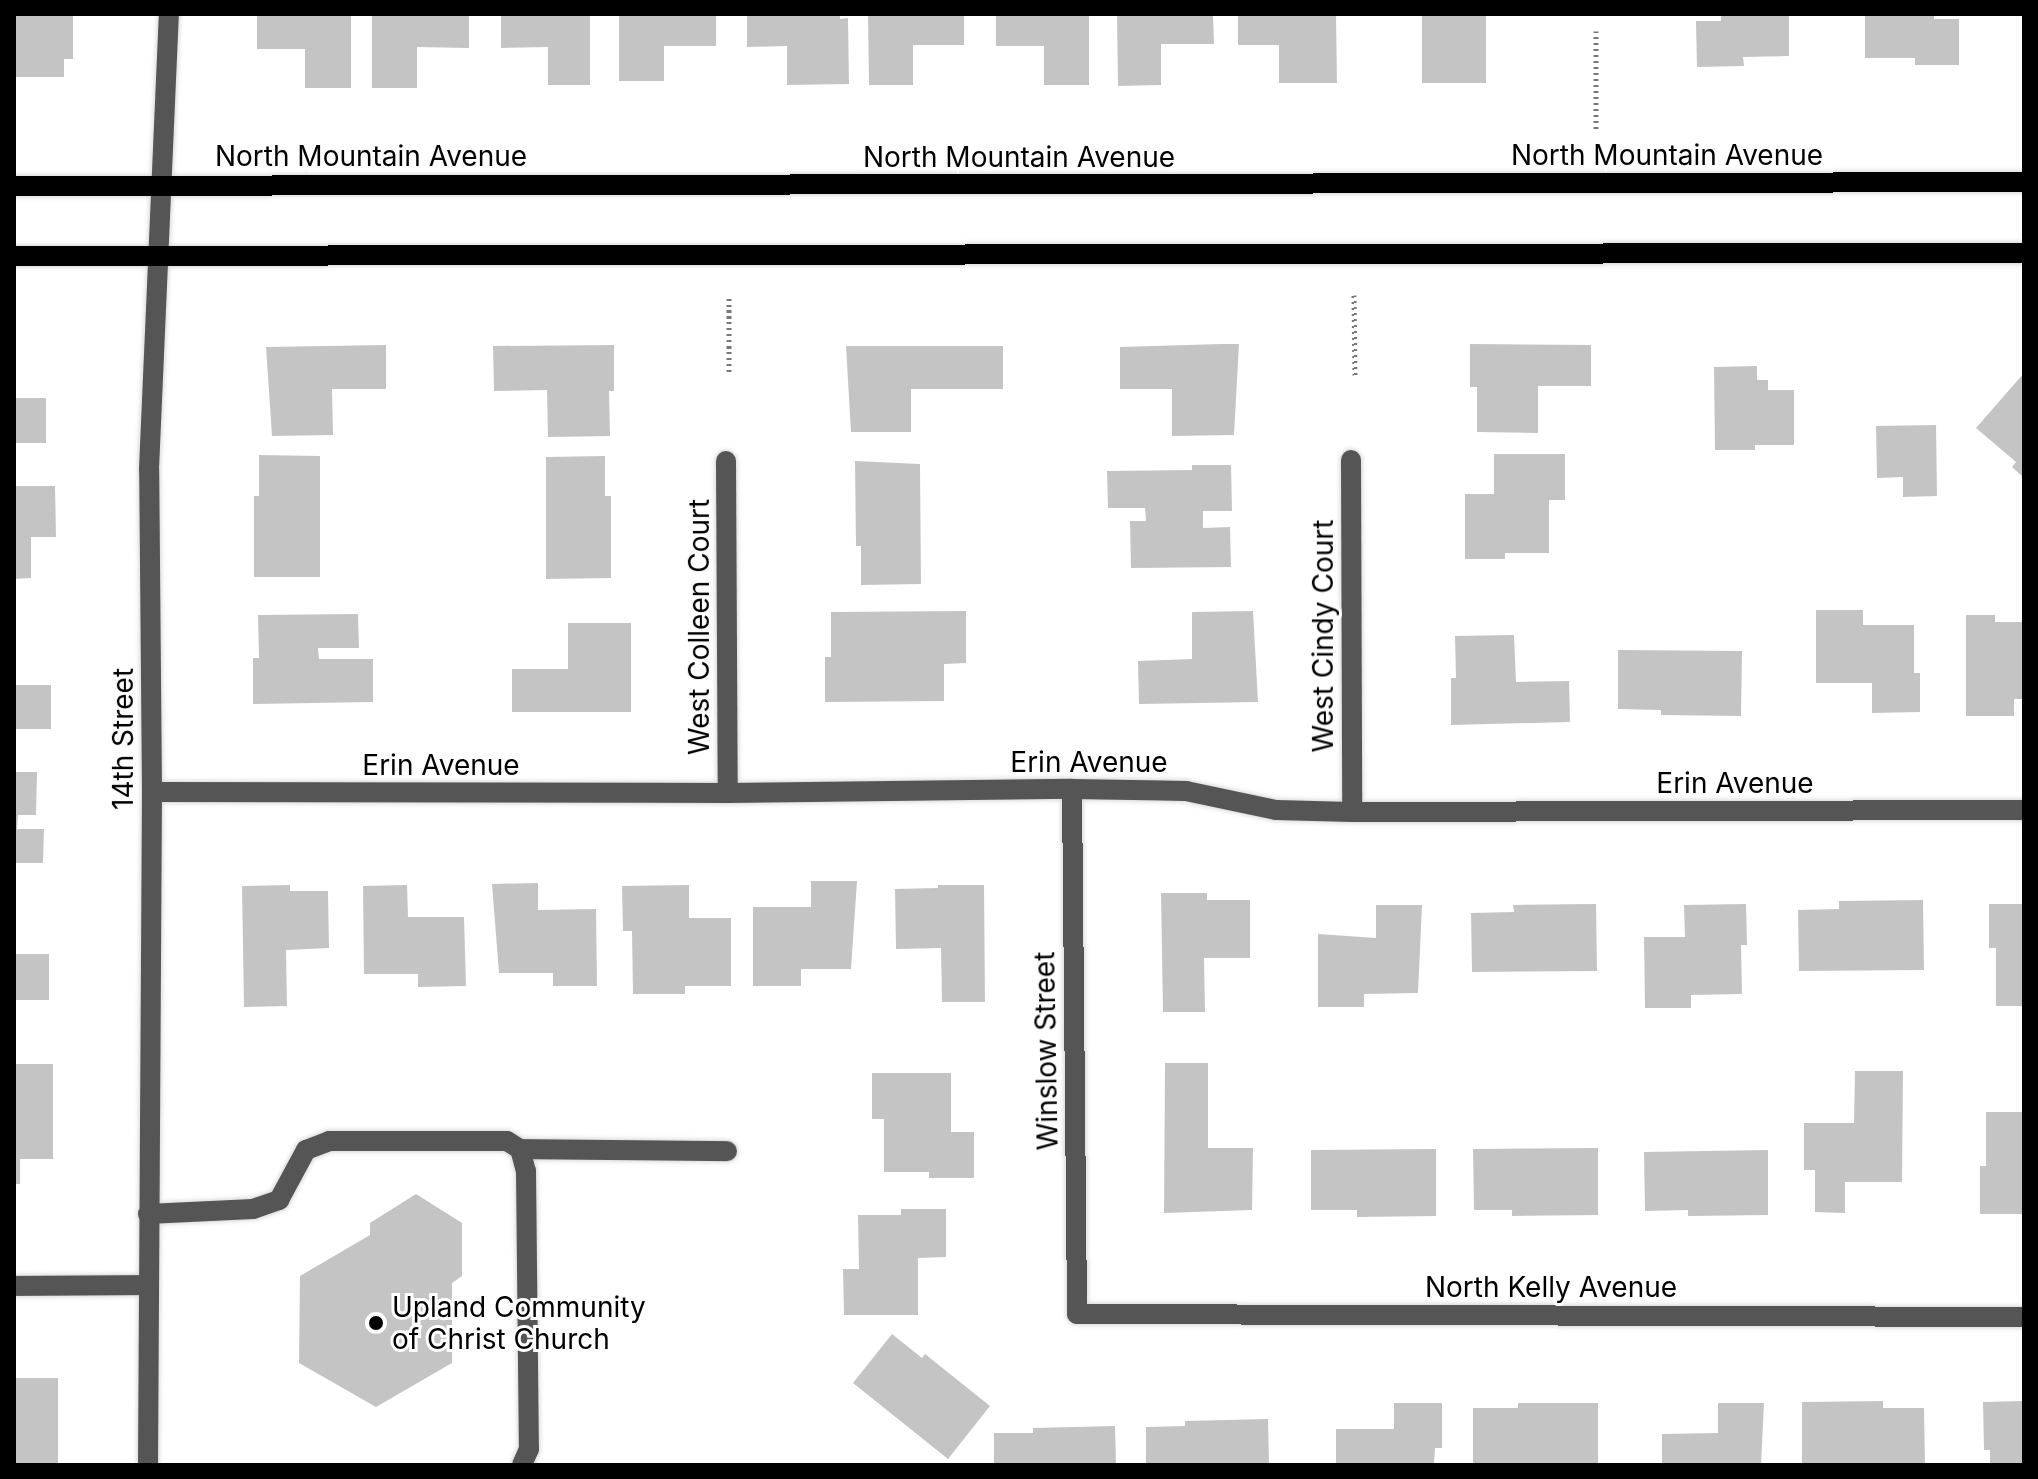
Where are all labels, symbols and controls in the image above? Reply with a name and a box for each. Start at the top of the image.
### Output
street label: North Mountain Avenue [1511,138,1823,172]
street label: North Mountain Avenue [215,139,527,173]
street label: North Mountain Avenue [863,140,1175,174]
street label: West Colleen Court [682,499,716,755]
street label: West Cindy Court [1306,520,1340,752]
street label: 14th Street [106,668,140,810]
street label: Erin Avenue [1010,745,1168,779]
street label: Erin Avenue [362,748,520,782]
street label: Erin Avenue [1656,766,1814,800]
street label: Winslow Street [1027,951,1065,1151]
street label: North Kelly Avenue [1425,1270,1677,1304]
place label: Upland Community of Christ Church [392,1290,646,1356]
marker: Upland Community of Christ Church [367,1314,385,1332]

